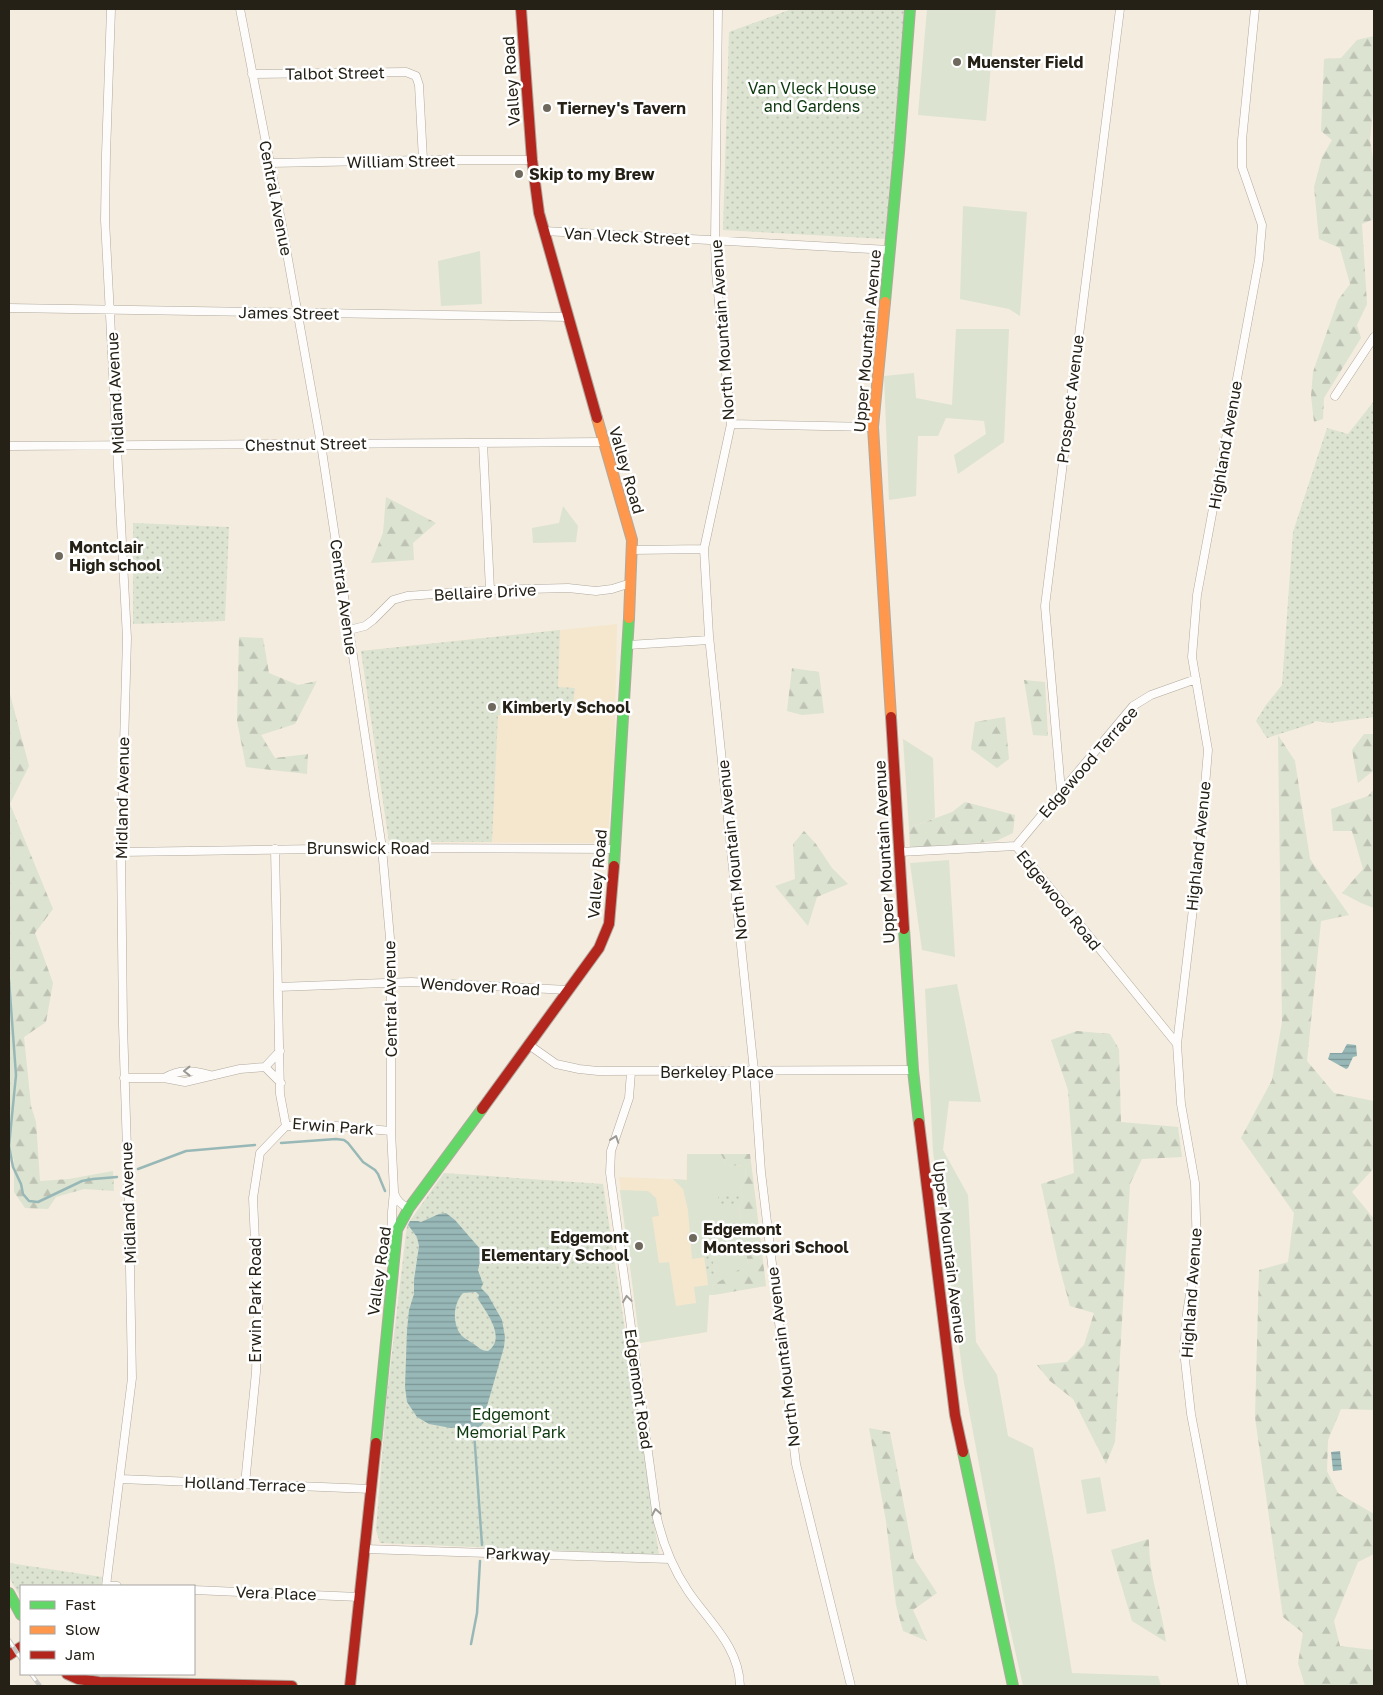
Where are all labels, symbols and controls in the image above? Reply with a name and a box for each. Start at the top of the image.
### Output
street label: Valley Road [498,35,524,127]
place label: Muenster Field [967,52,1083,72]
marker: Muenster Field [951,56,963,68]
street label: Talbot Street [285,62,385,84]
park label: Van Vleck House and Gardens [748,78,876,116]
place label: Tierney's Tavern [557,98,686,118]
marker: Tierney's Tavern [541,102,553,114]
street label: Central Avenue [255,139,297,257]
street label: William Street [346,150,456,172]
place label: Skip to my Brew [529,164,655,184]
marker: Skip to my Brew [513,168,525,180]
street label: Van Vleck Street [563,223,691,249]
street label: North Mountain Avenue [706,239,738,421]
street label: Upper Mountain Avenue [849,249,885,433]
street label: James Street [238,302,340,324]
street label: Midland Avenue [102,331,128,455]
street label: Prospect Avenue [1052,334,1088,464]
street label: Highland Avenue [1204,379,1246,511]
street label: Valley Road [605,424,649,516]
street label: Chestnut Street [245,433,367,455]
place label: Montclair High school [69,537,162,575]
street label: Central Avenue [326,538,362,656]
marker: Montclair High school [53,550,65,562]
street label: Bellaire Drive [433,579,537,605]
place label: Kimberly School [502,697,631,717]
marker: Kimberly School [486,701,498,713]
street label: Edgewood Terrace [1034,702,1142,822]
street label: Midland Avenue [111,737,133,859]
street label: North Mountain Avenue [713,759,751,941]
street label: Upper Mountain Avenue [869,760,899,944]
street label: Highland Avenue [1181,780,1215,912]
street label: Valley Road [583,828,611,920]
street label: Brunswick Road [306,838,430,858]
street label: Edgewood Road [1012,846,1106,954]
street label: Central Avenue [379,940,401,1058]
street label: Wendover Road [419,973,541,999]
street label: Berkeley Place [660,1062,774,1082]
one-way arrow [183,1066,190,1076]
street label: Erwin Park [291,1113,375,1139]
one-way arrow [610,1135,620,1143]
street label: Midland Avenue [116,1142,140,1264]
street label: Upper Mountain Avenue [929,1160,971,1344]
place label: Edgemont Montessori School [703,1219,849,1257]
street label: Valley Road [363,1225,395,1317]
place label: Edgemont Elementary School [481,1227,630,1265]
street label: Highland Avenue [1176,1227,1206,1359]
marker: Edgemont Montessori School [687,1232,699,1244]
street label: Erwin Park Road [245,1237,265,1363]
marker: Edgemont Elementary School [633,1240,645,1252]
street label: North Mountain Avenue [762,1266,804,1448]
one-way arrow [622,1295,633,1303]
street label: Edgemont Road [621,1327,657,1451]
park label: Edgemont Memorial Park [456,1404,566,1442]
street label: Holland Terrace [184,1472,306,1496]
one-way arrow [652,1508,662,1517]
street label: Parkway [485,1543,551,1565]
street label: Vera Place [235,1582,317,1604]
legend [20,1585,195,1675]
text: Fast [65,1595,96,1613]
text: Slow [65,1620,100,1638]
text: Jam [65,1645,95,1663]

